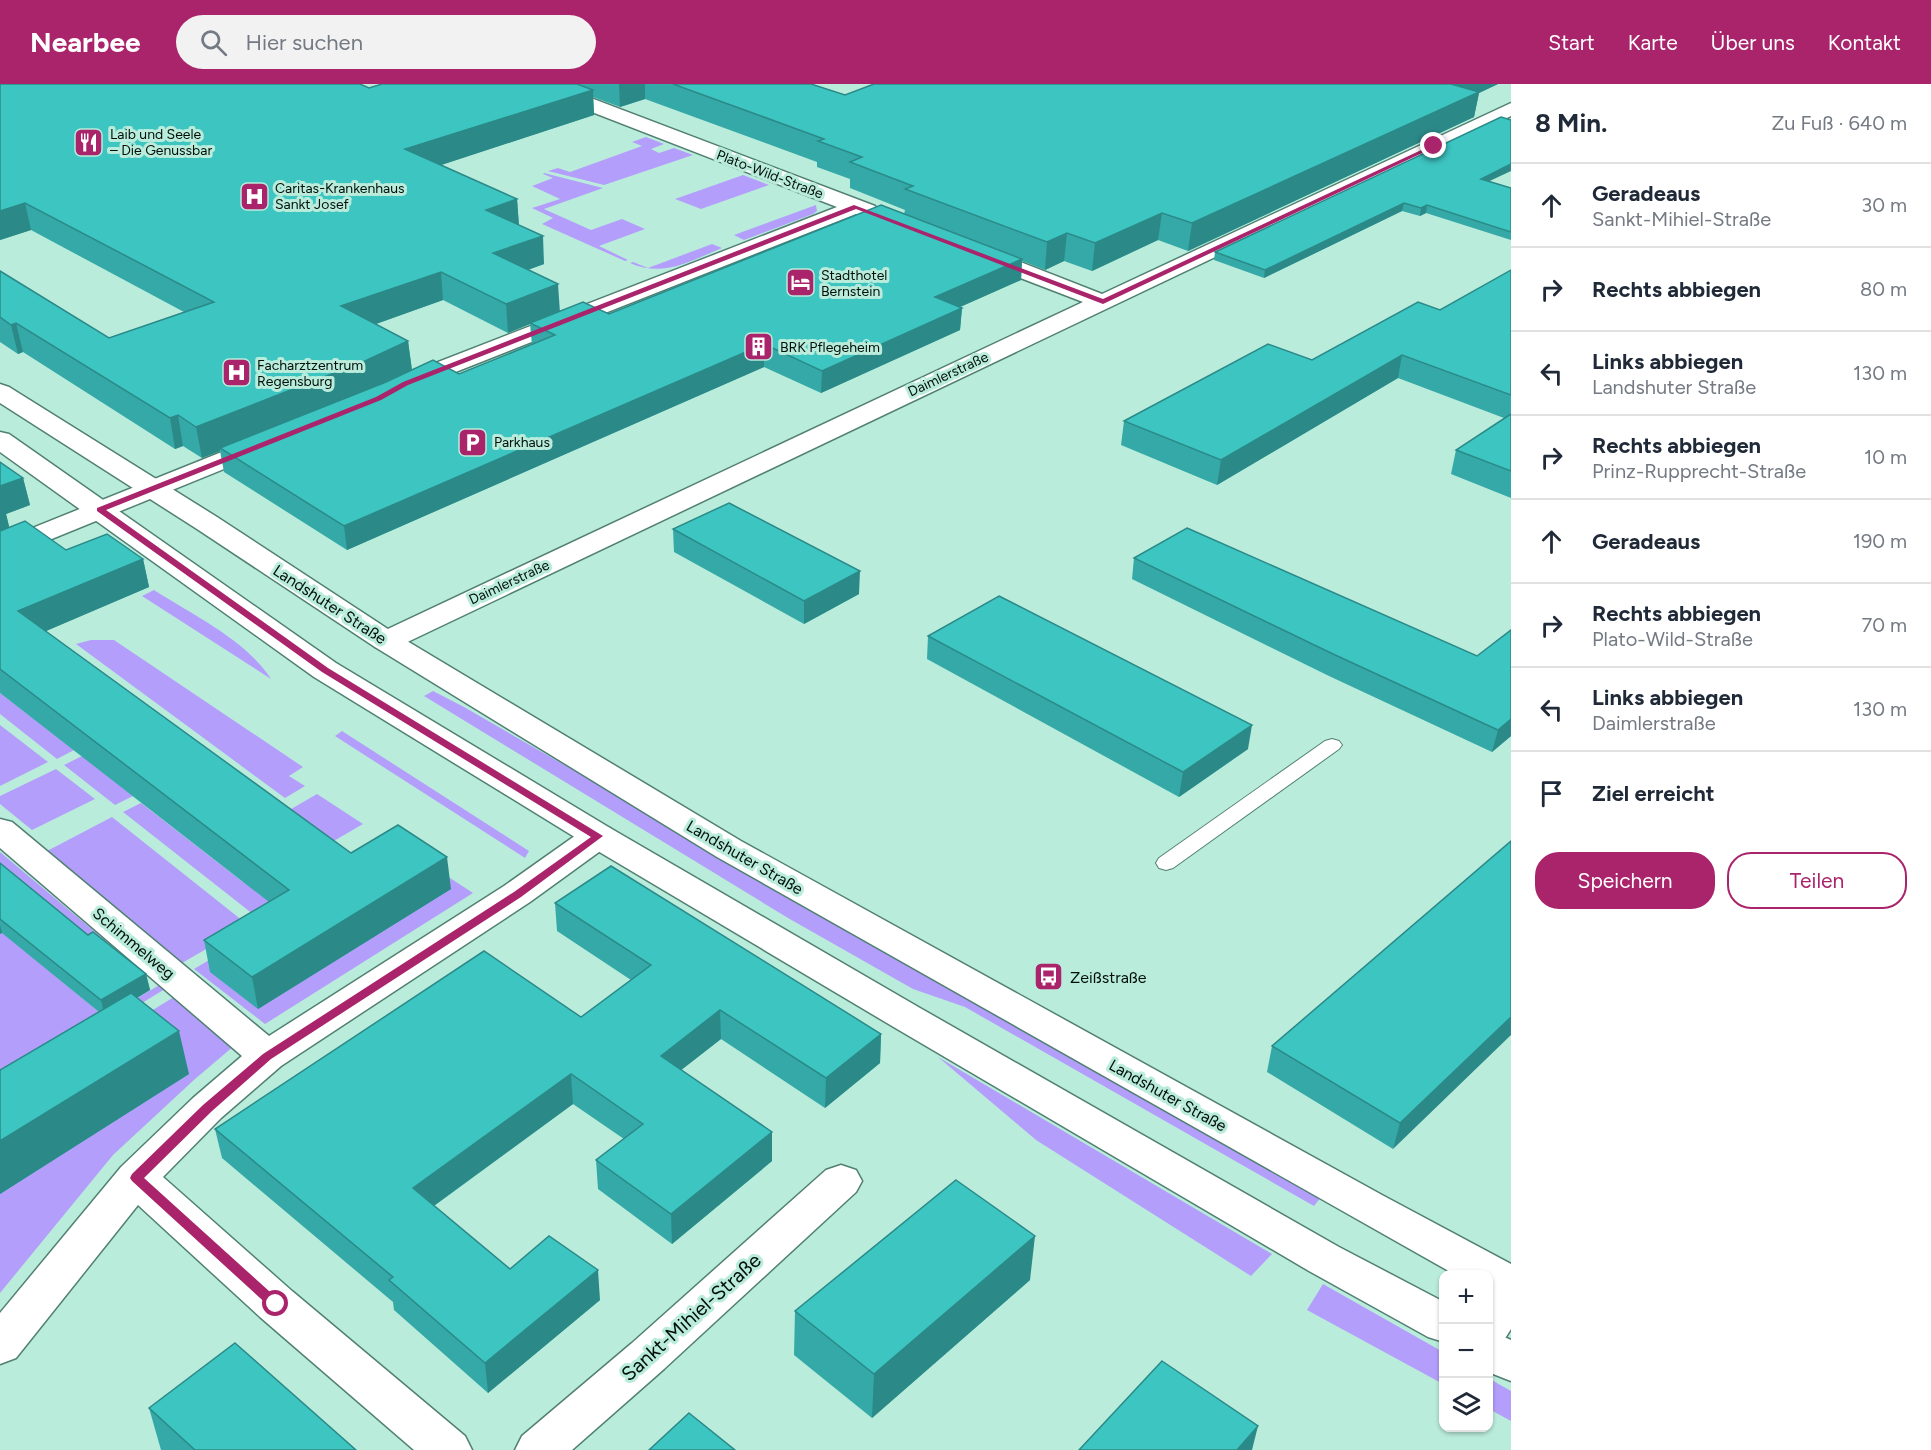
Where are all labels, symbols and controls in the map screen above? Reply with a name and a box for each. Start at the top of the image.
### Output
search box [176,15,596,69]
text: Nearbee [30,25,140,59]
icon: search [197,26,230,59]
text: Hier suchen [245,29,363,56]
text: Start [1548,30,1595,55]
text: Karte [1628,30,1678,55]
text: Über uns [1711,30,1795,55]
text: Kontakt [1828,30,1901,55]
text: 8 Min. [1535,107,1607,139]
text: Zu Fuß · 640 m [1772,111,1907,135]
restaurant icon: Laib und Seele – Die Genussbar [73,126,105,158]
place label: Laib und Seele – Die Genussbar [110,126,212,159]
route end [1420,132,1446,158]
street label: Plato-Wild-Straße [714,146,826,203]
hospital icon: Caritas-Krankenhaus Sankt Josef [238,180,270,212]
place label: Caritas-Krankenhaus Sankt Josef [275,180,405,213]
text: Geradeaus [1592,180,1700,207]
icon: ahead [1535,189,1568,222]
text: 30 m [1861,193,1907,217]
text: Sankt-Mihiel-Straße [1592,207,1771,231]
hotel icon: Stadthotel Bernstein [784,267,816,299]
place label: Stadthotel Bernstein [821,267,887,300]
icon: right [1535,273,1568,306]
text: Rechts abbiegen [1592,276,1761,303]
text: 80 m [1860,277,1907,301]
building icon: BRK Pflegeheim [743,331,775,363]
place label: BRK Pflegeheim [780,339,880,356]
street label: Daimlerstraße [905,348,991,400]
text: Links abbiegen [1592,348,1743,375]
hospital icon: Facharztzentrum Regensburg [220,357,252,389]
place label: Facharztzentrum Regensburg [257,357,363,390]
icon: left [1535,357,1568,390]
text: 130 m [1853,361,1907,385]
text: Landshuter Straße [1592,375,1756,399]
parking icon: Parkhaus [457,426,489,458]
text: Rechts abbiegen [1592,432,1761,459]
place label: Parkhaus [494,434,550,451]
icon: right [1535,441,1568,474]
text: 10 m [1864,445,1907,469]
text: Prinz-Rupprecht-Straße [1592,459,1806,483]
icon: ahead [1535,525,1568,558]
text: Geradeaus [1592,528,1700,555]
text: 190 m [1853,529,1907,553]
street label: Daimlerstraße [466,556,552,608]
street label: Landshuter Straße [269,561,390,648]
text: Rechts abbiegen [1592,600,1761,627]
icon: right [1535,609,1568,642]
text: 70 m [1861,613,1907,637]
text: Plato-Wild-Straße [1592,627,1753,651]
text: Links abbiegen [1592,684,1743,711]
icon: left [1535,693,1568,726]
text: 130 m [1853,697,1907,721]
text: Daimlerstraße [1592,711,1716,735]
icon: arrive [1535,777,1568,810]
text: Ziel erreicht [1592,780,1715,807]
street label: Landshuter Straße [683,816,807,899]
button: Speichern [1535,852,1715,909]
button: Teilen [1727,852,1907,909]
street label: Schimmelweg [89,904,179,983]
bus stop icon: Zeißstraße [1033,961,1065,993]
place label: Zeißstraße [1070,968,1147,987]
street label: Landshuter Straße [1106,1055,1230,1136]
street label: Sankt-Mihiel-Straße [616,1248,766,1386]
map controls [1439,1270,1493,1432]
button: + [1439,1270,1493,1324]
route start [262,1290,288,1316]
button: − [1439,1324,1493,1378]
button: layers [1439,1378,1493,1432]

